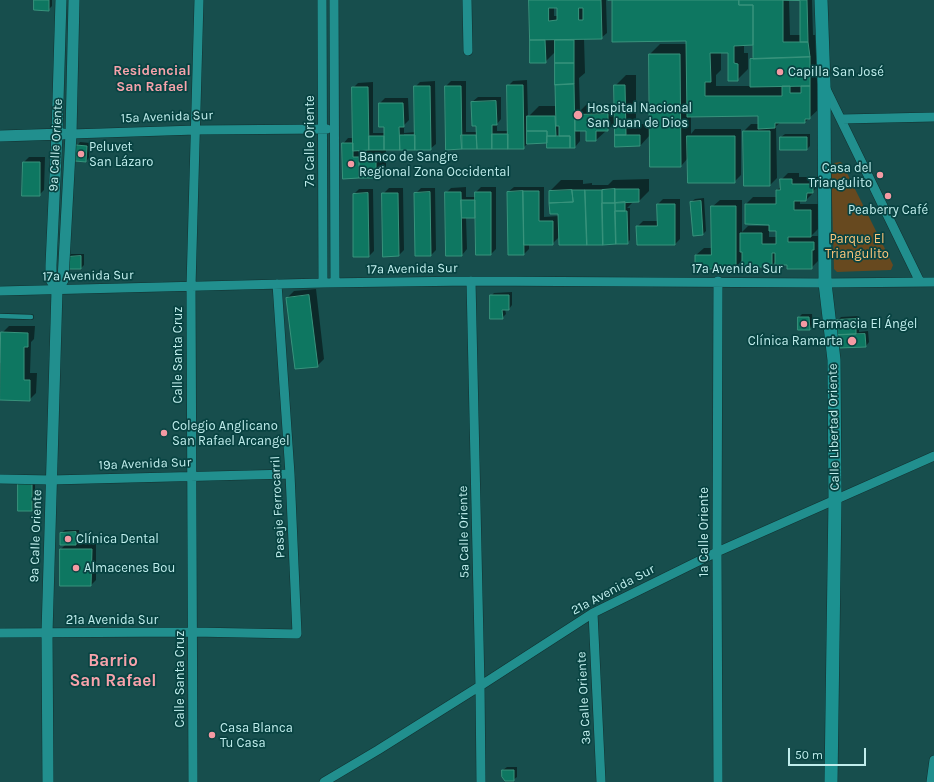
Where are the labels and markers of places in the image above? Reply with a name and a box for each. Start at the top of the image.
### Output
place label: Capilla San José [788,64,884,80]
marker: Capilla San José [775,67,785,77]
place label: Hospital Nacional San Juan de Dios [587,100,692,131]
marker: Hospital Nacional San Juan de Dios [572,109,584,121]
place label: Peluvet San Lázaro [89,139,153,170]
marker: Peluvet San Lázaro [76,149,86,159]
place label: Banco de Sangre Regional Zona Occidental [359,149,510,180]
marker: Banco de Sangre Regional Zona Occidental [346,159,356,169]
place label: Casa del Triangulito [808,160,872,191]
marker: Casa del Triangulito [875,170,885,180]
marker: Peaberry Café [883,191,893,201]
place label: Peaberry Café [848,202,928,218]
place label: Farmacia El Ángel [812,316,918,332]
marker: Farmacia El Ángel [799,319,809,329]
place label: Clínica Ramarta [748,333,843,349]
marker: Clínica Ramarta [846,335,858,347]
place label: Colegio Anglicano San Rafael Arcangel [172,418,290,449]
marker: Colegio Anglicano San Rafael Arcangel [159,428,169,438]
place label: Clínica Dental [76,531,159,547]
marker: Clínica Dental [63,534,73,544]
place label: Almacenes Bou [84,560,175,576]
marker: Almacenes Bou [71,563,81,573]
place label: Casa Blanca Tu Casa [220,720,293,751]
marker: Casa Blanca Tu Casa [207,730,217,740]

